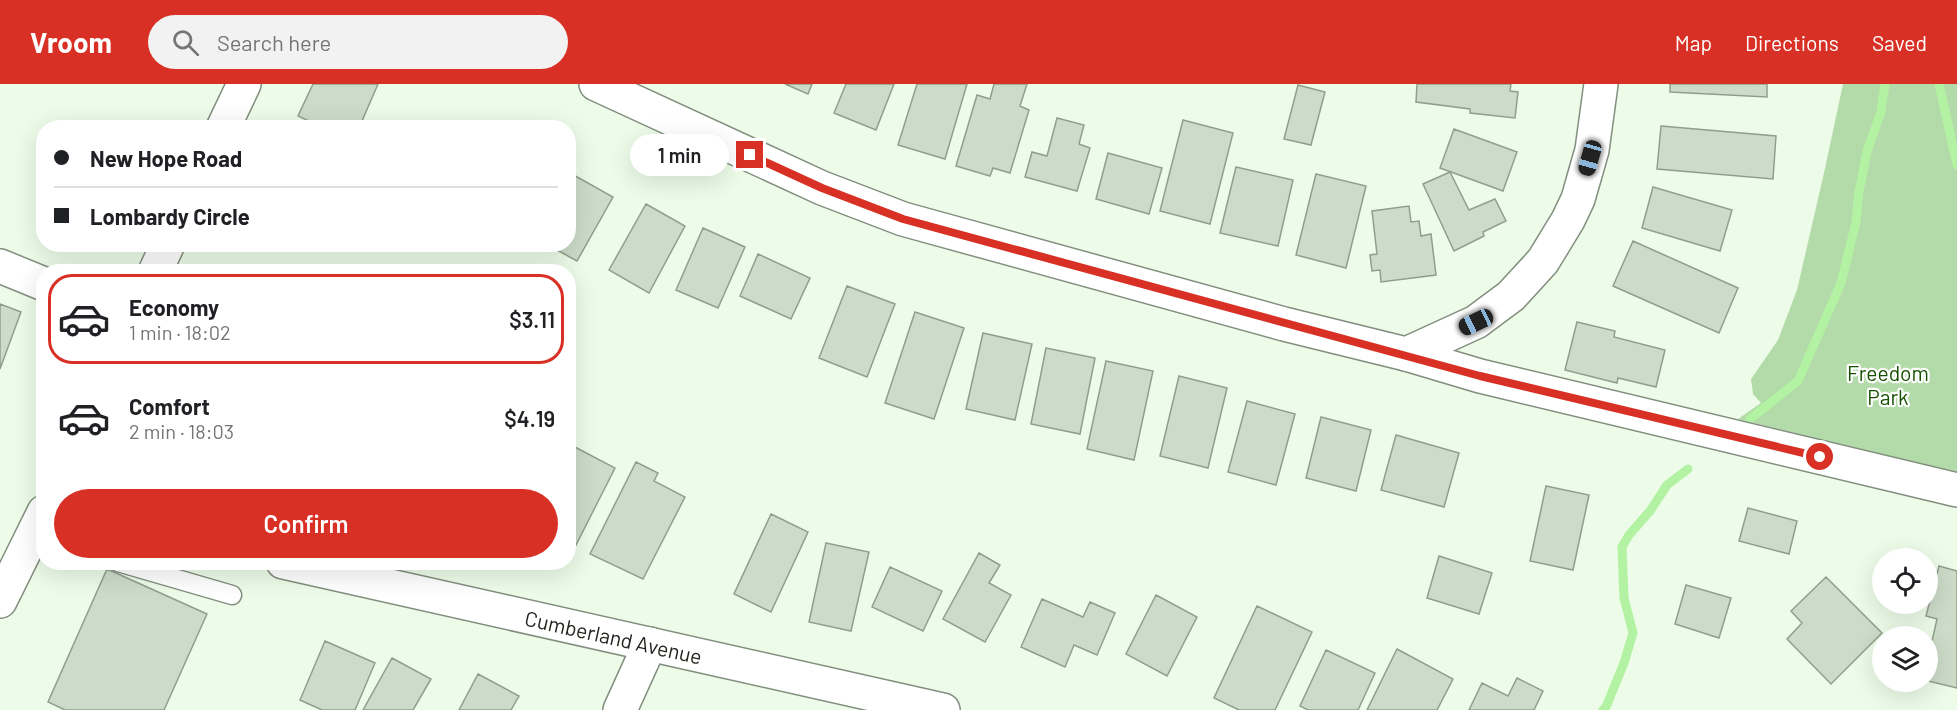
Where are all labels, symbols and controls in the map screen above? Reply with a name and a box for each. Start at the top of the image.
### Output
search box [148,15,568,69]
text: Vroom [30,25,112,59]
icon: search [169,26,202,59]
text: Search here [217,29,331,55]
text: Map [1675,30,1712,55]
text: Directions [1745,30,1839,55]
text: Saved [1872,30,1927,55]
callout: 1 min [630,134,729,176]
car [1576,138,1604,178]
route end [736,141,763,168]
text: 1 min [658,143,701,167]
text: New Hope Road [90,145,242,171]
text: Lombardy Circle [90,203,250,229]
icon: car [57,292,111,346]
text: Economy [129,294,219,320]
text: $3.11 [509,306,555,332]
car [1456,306,1496,338]
text: 1 min · 18:02 [129,320,231,344]
park label: Freedom Park [1847,360,1929,409]
icon: car [57,391,111,445]
text: Comfort [129,393,210,419]
text: $4.19 [504,405,555,431]
text: 2 min · 18:03 [129,419,234,443]
route start [1806,443,1833,470]
button: Confirm [54,489,558,558]
map controls [1872,548,1938,692]
button: locate [1872,548,1938,614]
street label: Cumberland Avenue [523,604,705,668]
button: layers [1872,626,1938,692]

